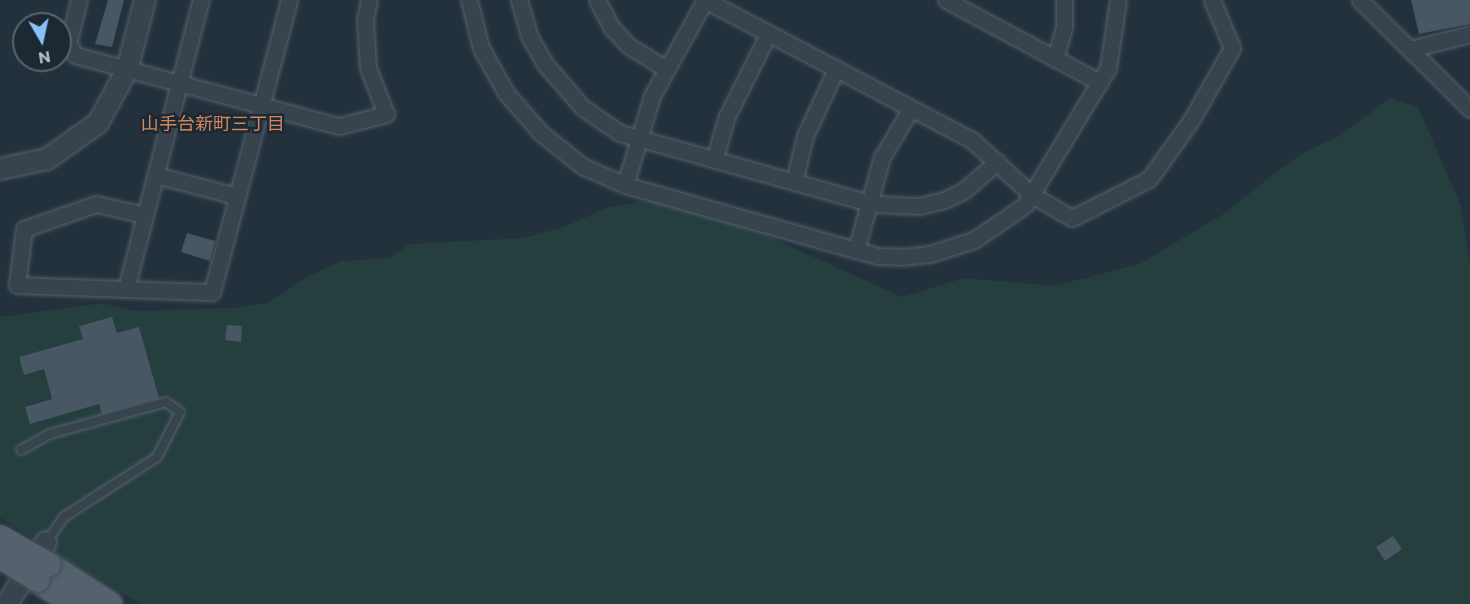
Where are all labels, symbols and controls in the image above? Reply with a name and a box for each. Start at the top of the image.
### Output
north arrow [12,12,72,72]
text: N [37,48,52,69]
district label: 山手台新町三丁目 [141,112,285,134]

